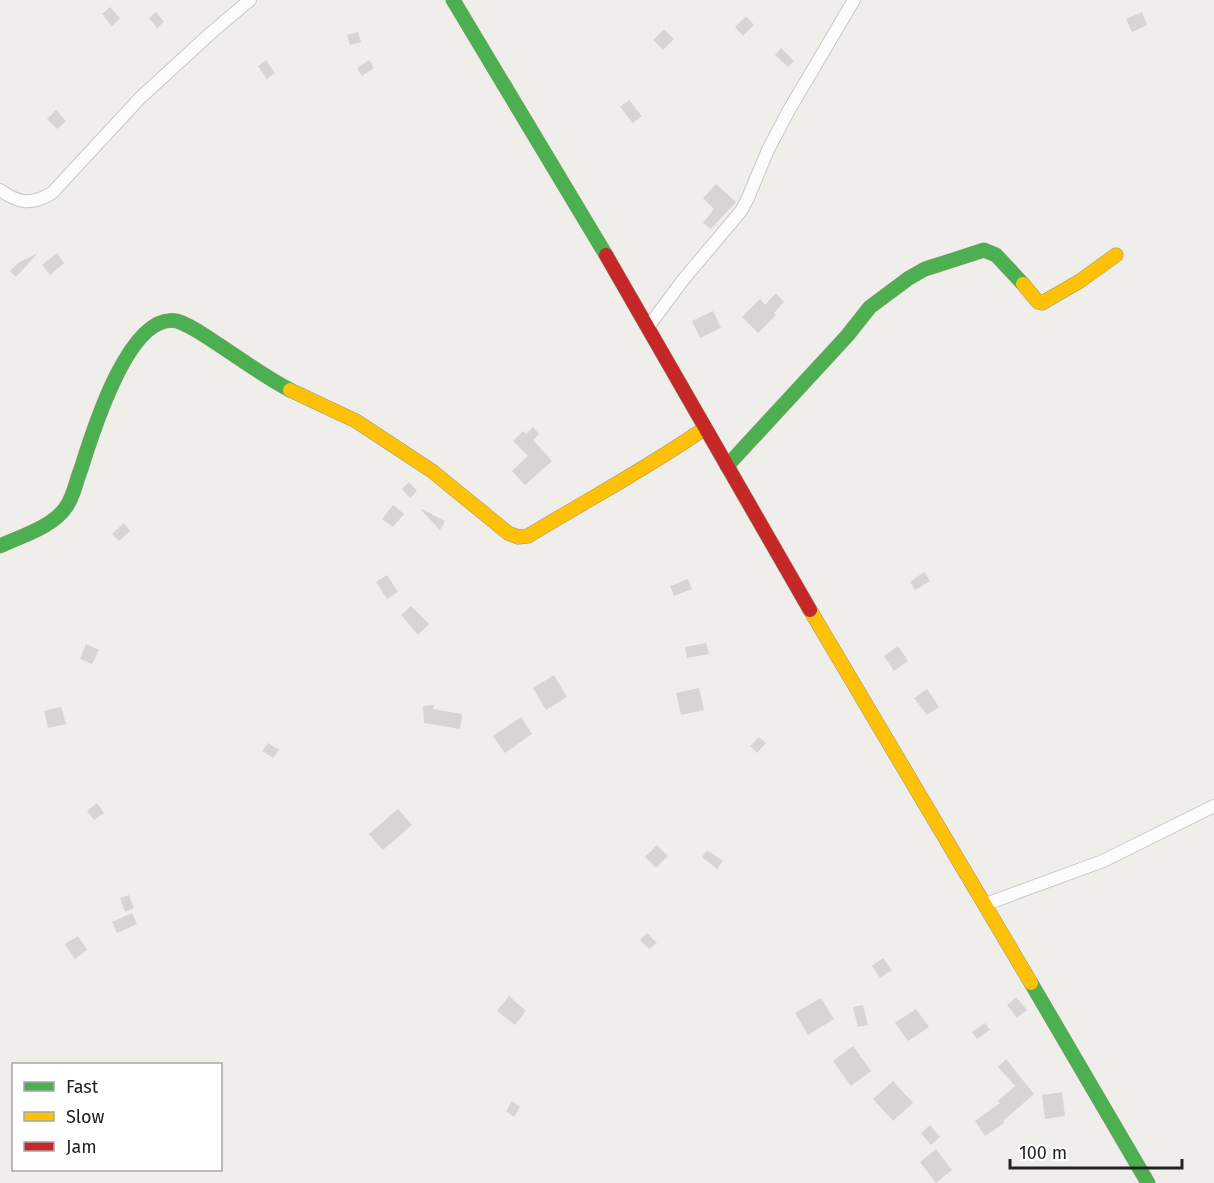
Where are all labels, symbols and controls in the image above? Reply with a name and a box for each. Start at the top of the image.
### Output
legend [12,1063,222,1171]
text: Fast [66,1076,99,1098]
text: Slow [66,1106,105,1128]
scale bar [1010,1132,1182,1170]
text: Jam [66,1136,97,1158]
text: 100 m [1019,1142,1067,1164]

